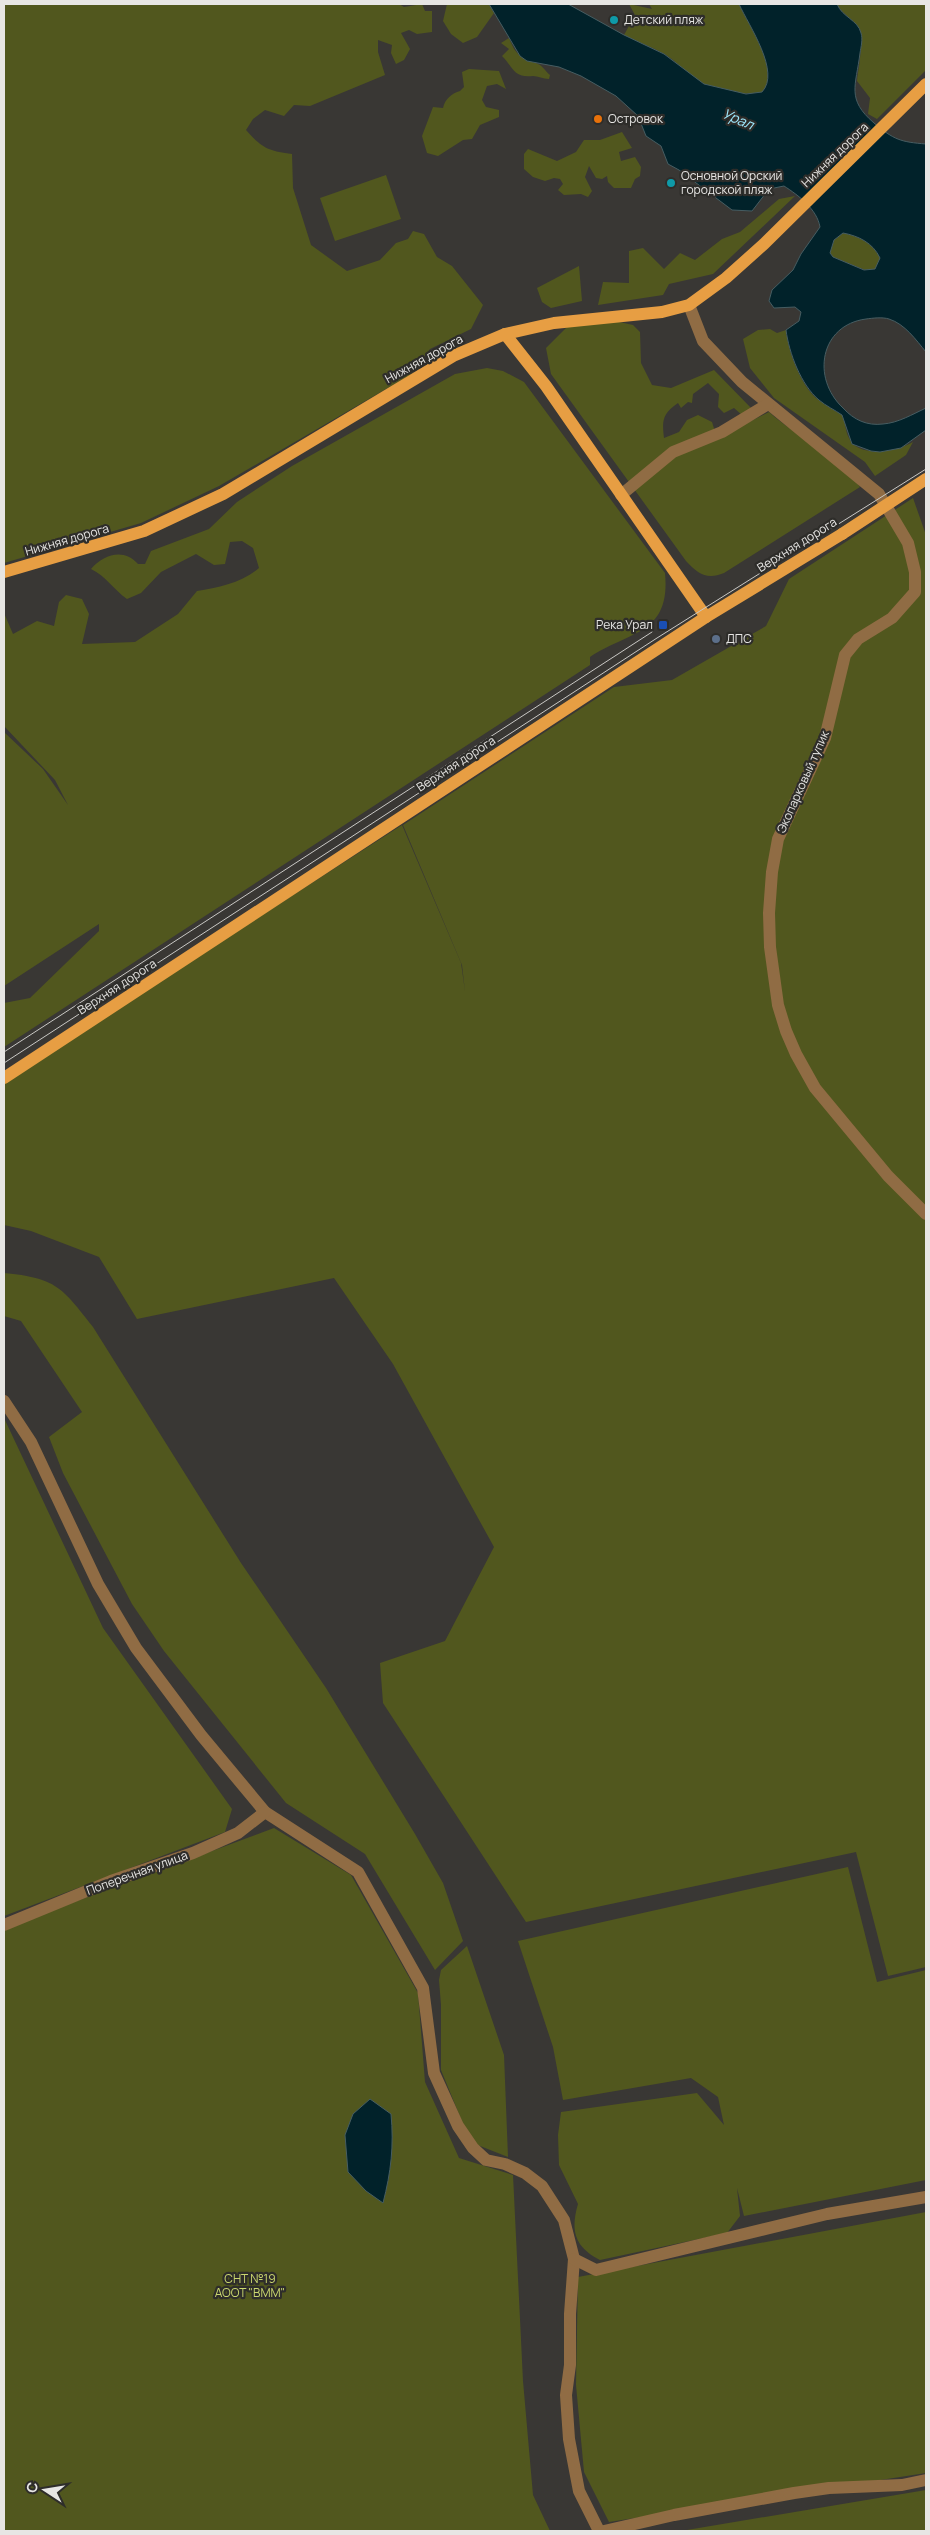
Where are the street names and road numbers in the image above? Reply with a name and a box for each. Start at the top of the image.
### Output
street label: Нижняя дорога [798,118,872,191]
street label: Нижняя дорога [382,330,466,387]
street label: Верхняя дорога [754,513,840,576]
street label: Нижняя дорога [23,519,111,560]
street label: Экопарковый тупик [772,727,833,836]
street label: Верхняя дорога [413,732,498,795]
street label: Верхняя дорога [74,955,159,1018]
street label: Поперечная улица [84,1846,190,1899]

